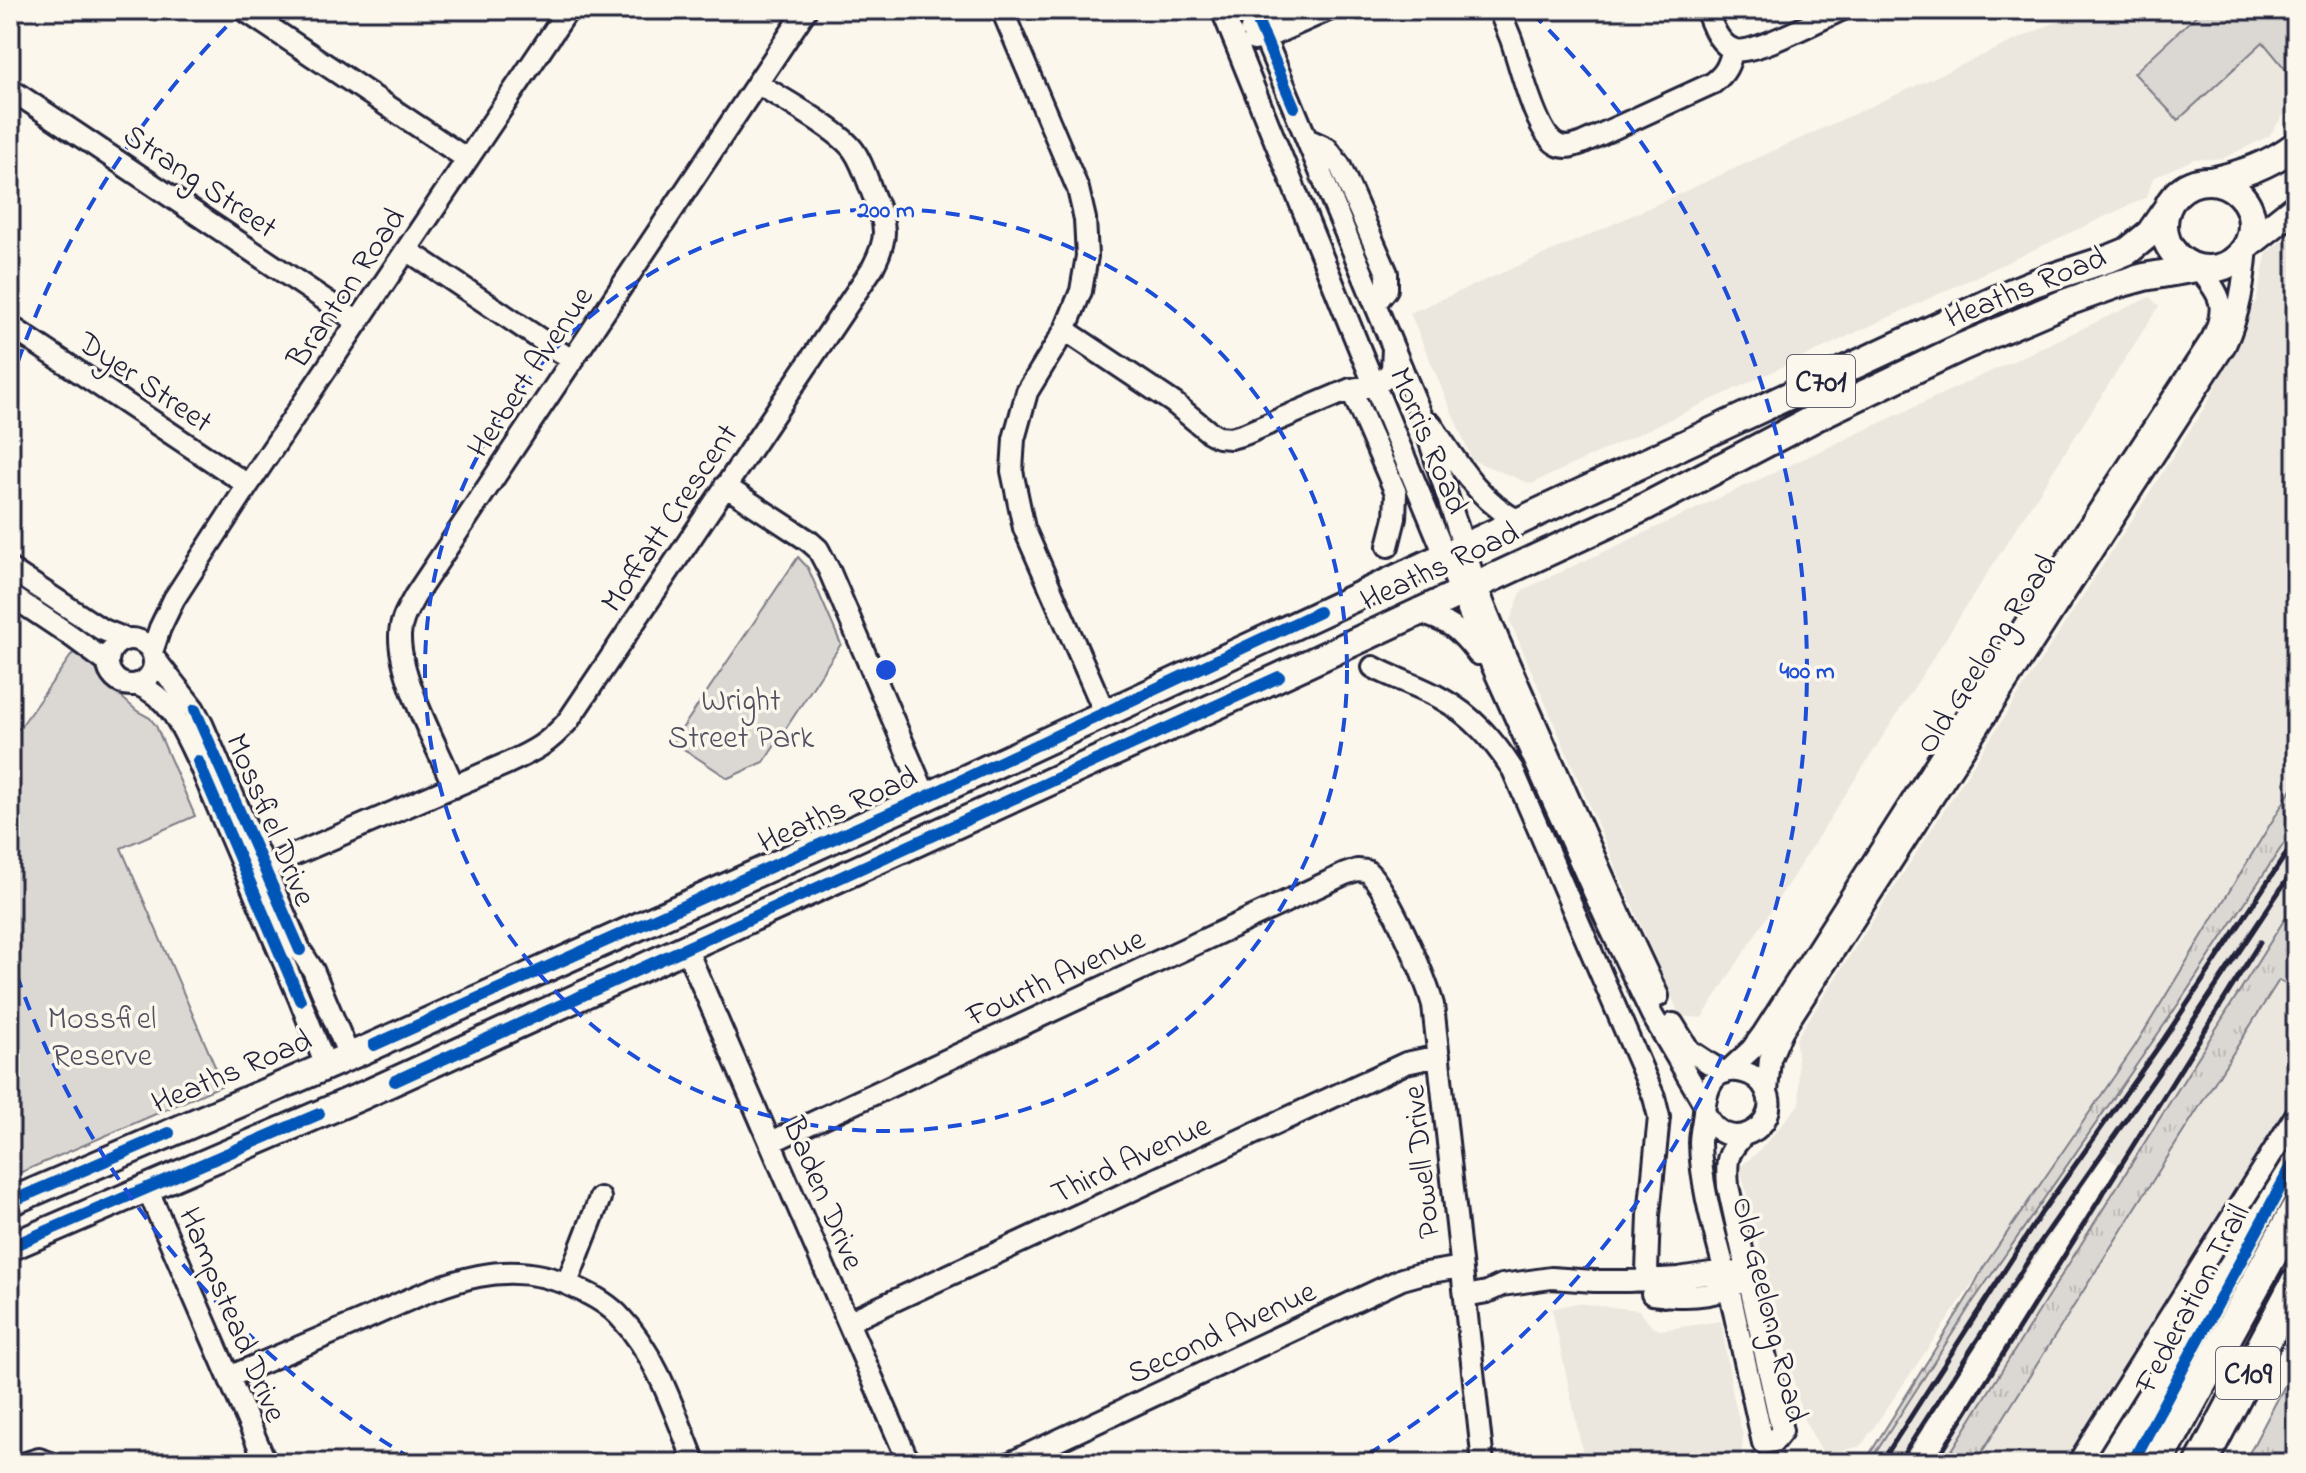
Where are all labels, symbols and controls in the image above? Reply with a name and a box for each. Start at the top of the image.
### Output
street label: Strang Street [112,114,286,252]
text: 200 m [856,194,915,229]
street label: Branton Road [276,199,419,380]
street label: Heaths Road [1939,236,2114,343]
street label: Herbert Avenue [457,277,607,468]
street label: Dyer Street [66,321,221,447]
road number: C701 [1787,355,1855,407]
street label: Morris Road [1375,361,1479,522]
street label: Moffatt Crescent [590,415,752,623]
street label: Heaths Road [1353,511,1527,625]
street label: Old Geelong Road [1905,545,2071,765]
text: 400 m [1779,655,1835,690]
centre of rings [872,656,900,684]
park label: Wright Street Park [668,679,815,763]
street label: Mossfiel Drive [211,727,327,915]
street label: Heaths Road [751,755,926,867]
street label: Fourth Avenue [959,917,1154,1042]
park label: Mossfiel Reserve [48,997,156,1081]
street label: Heaths Road [145,1018,320,1128]
street label: Powell Drive [1392,1082,1455,1241]
street label: Third Avenue [1044,1103,1219,1219]
street label: Baden Drive [768,1110,875,1279]
street label: Old Geelong Road [1717,1192,1818,1428]
street label: Federation Trail [2124,1197,2264,1403]
street label: Hampstead Drive [164,1201,298,1431]
street label: Second Avenue [1120,1270,1325,1398]
road number: C109 [2216,1347,2280,1399]

